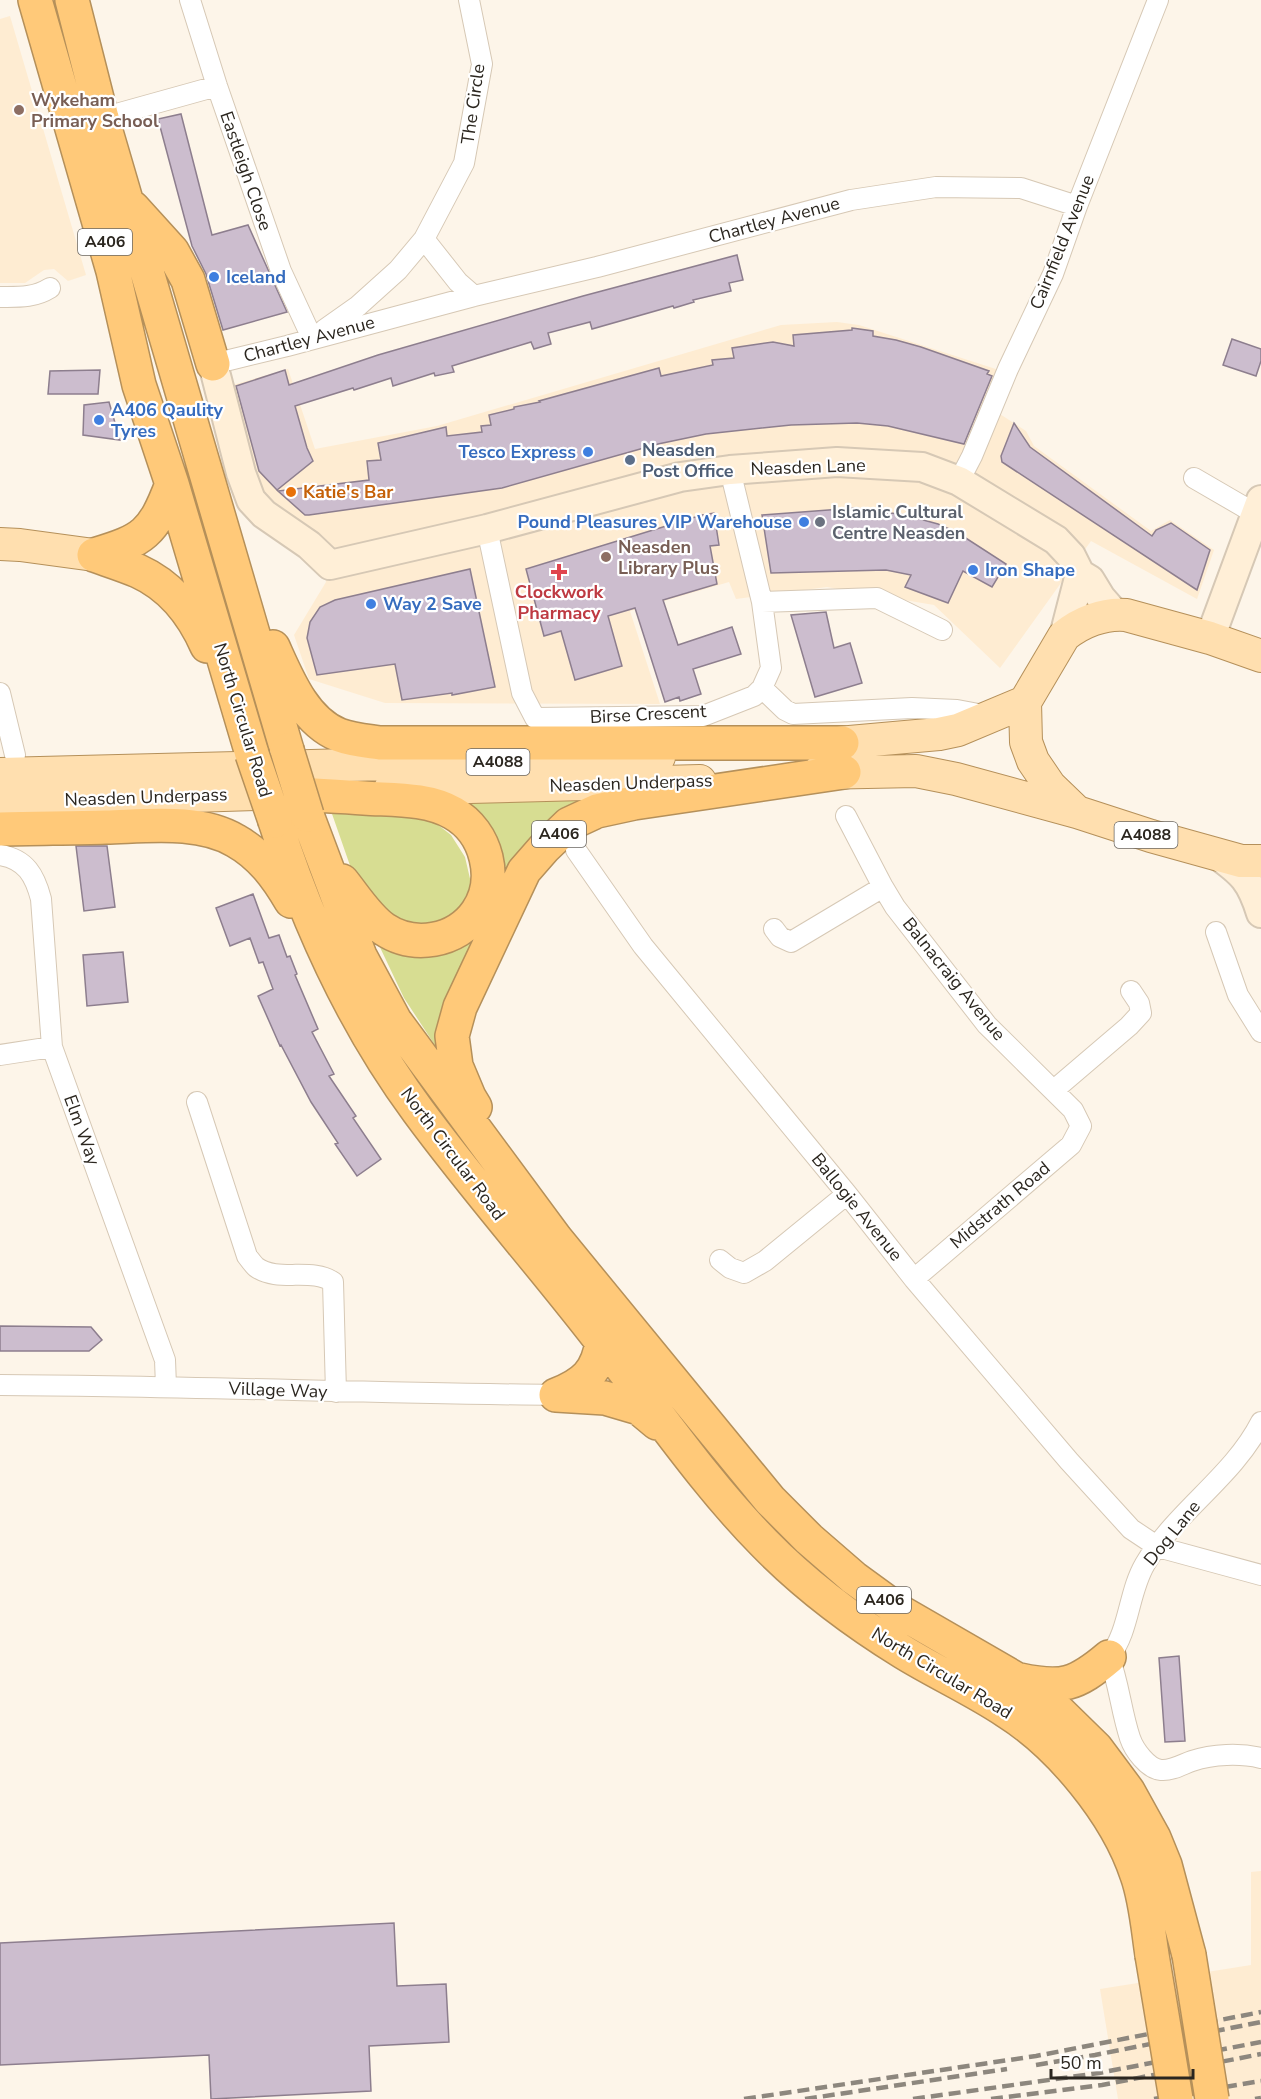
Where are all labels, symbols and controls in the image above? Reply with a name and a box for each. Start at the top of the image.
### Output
street label: The Circle [455,62,491,146]
place label: Wykeham Primary School [31,88,159,133]
marker: Wykeham Primary School [12,103,26,117]
street label: Eastleigh Close [214,108,278,234]
street label: Cairnfield Avenue [1024,171,1100,313]
street label: Chartley Avenue [706,191,842,249]
road number: A406 [78,229,132,255]
place label: Iceland [226,265,286,289]
marker: Iceland [207,270,221,284]
street label: Chartley Avenue [241,310,377,368]
place label: A406 Qaulity Tyres [111,398,223,443]
marker: A406 Qaulity Tyres [92,413,106,427]
place label: Neasden Post Office [642,438,734,483]
place label: Tesco Express [459,440,576,464]
marker: Tesco Express [581,445,595,459]
marker: Neasden Post Office [623,453,637,467]
street label: Neasden Lane [750,453,866,481]
place label: Katie's Bar [303,480,393,504]
marker: Katie's Bar [284,485,298,499]
place label: Islamic Cultural Centre Neasden [832,500,965,545]
place label: Pound Pleasures VIP Warehouse [517,510,792,534]
marker: Pound Pleasures VIP Warehouse [797,515,811,529]
marker: Islamic Cultural Centre Neasden [813,515,827,529]
place label: Neasden Library Plus [618,535,719,580]
marker: Neasden Library Plus [599,550,613,564]
place label: Iron Shape [985,558,1075,582]
marker: Iron Shape [966,563,980,577]
marker: Clockwork Pharmacy [552,565,566,579]
place label: Clockwork Pharmacy [515,580,604,625]
place label: Way 2 Save [383,592,482,616]
marker: Way 2 Save [364,597,378,611]
street label: North Circular Road [208,640,278,800]
street label: Birse Crescent [589,699,707,729]
road number: A4088 [466,749,530,775]
street label: Neasden Underpass [549,768,713,798]
street label: Neasden Underpass [64,782,228,812]
road number: A406 [532,821,586,847]
road number: A4088 [1114,822,1178,848]
street label: Balnacraig Avenue [897,913,1011,1045]
street label: North Circular Road [395,1083,511,1225]
street label: Elm Way [58,1091,106,1169]
street label: Ballogie Avenue [806,1148,908,1266]
street label: Midstrath Road [945,1156,1055,1254]
street label: Village Way [227,1376,329,1404]
street label: Dog Lane [1138,1495,1206,1571]
road number: A406 [857,1587,911,1613]
street label: North Circular Road [867,1621,1017,1725]
scale bar [1051,2042,1194,2080]
text: 50 m [1060,2051,1102,2075]

